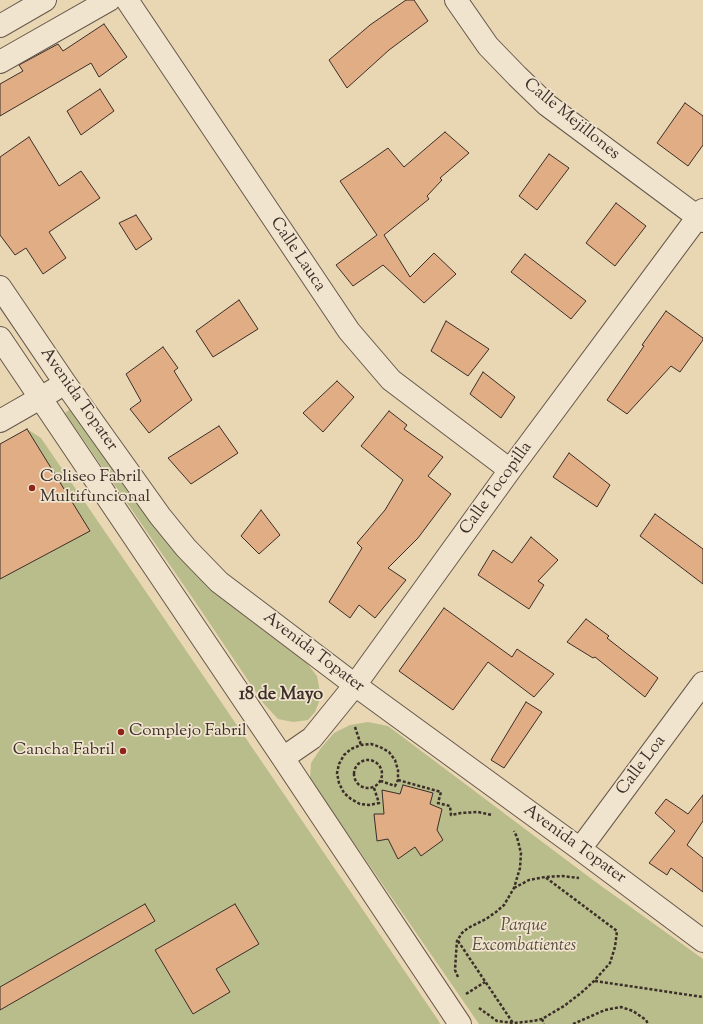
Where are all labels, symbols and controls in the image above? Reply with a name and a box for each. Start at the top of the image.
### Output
street label: Calle Mejillones [519,75,623,165]
street label: Calle Lauca [265,214,329,296]
street label: Avenida Topater [35,344,121,456]
street label: Calle Tocopilla [456,438,538,540]
place label: Coliseo Fabril Multifuncional [40,468,150,508]
marker: Coliseo Fabril Multifuncional [27,483,37,493]
street label: Avenida Topater [258,608,368,698]
district label: 18 de Mayo [239,685,323,707]
place label: Complejo Fabril [129,722,247,742]
marker: Complejo Fabril [116,727,126,737]
street label: Calle Loa [613,732,671,800]
place label: Cancha Fabril [13,741,115,761]
marker: Cancha Fabril [118,746,128,756]
street label: Avenida Topater [519,801,629,889]
park label: Parque Excombatientes [472,917,576,957]

